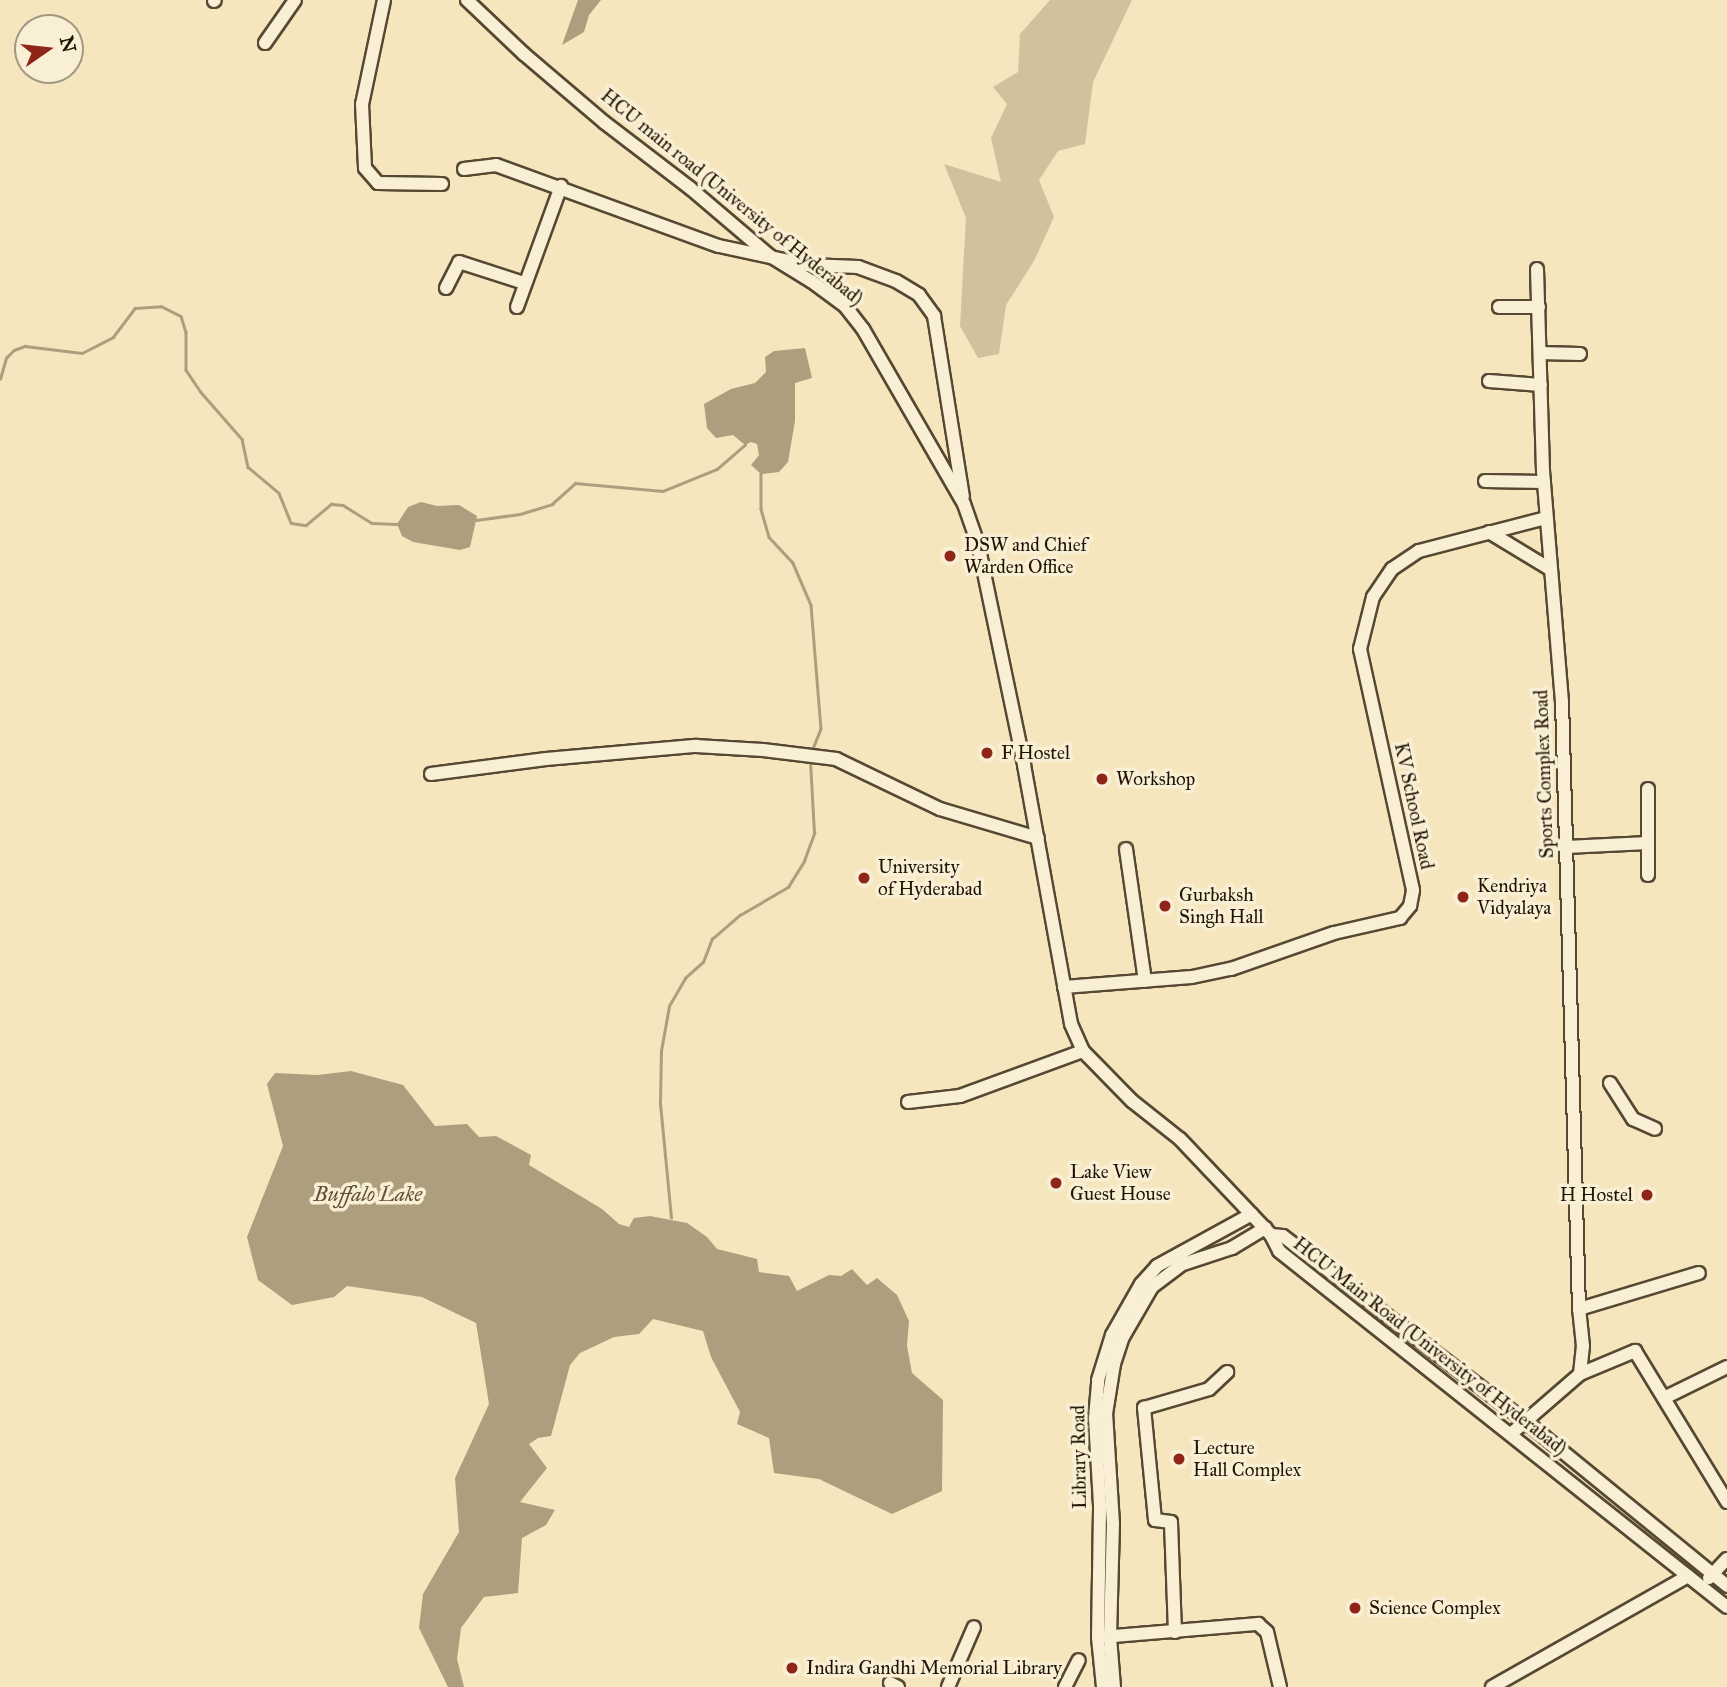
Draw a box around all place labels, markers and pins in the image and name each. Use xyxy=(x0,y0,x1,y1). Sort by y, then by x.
place label: DSW and Chief Warden Office xyxy=(964,534,1087,578)
marker: DSW and Chief Warden Office xyxy=(942,548,958,564)
place label: F Hostel xyxy=(1001,742,1070,764)
marker: F Hostel xyxy=(979,745,995,761)
place label: Workshop xyxy=(1116,768,1195,790)
marker: Workshop xyxy=(1094,771,1110,787)
place label: University of Hyderabad xyxy=(878,856,982,900)
marker: University of Hyderabad xyxy=(856,870,872,886)
place label: Kendriya Vidyalaya xyxy=(1477,875,1551,919)
place label: Gurbaksh Singh Hall xyxy=(1179,884,1264,928)
marker: Kendriya Vidyalaya xyxy=(1455,889,1471,905)
marker: Gurbaksh Singh Hall xyxy=(1157,898,1173,914)
place label: Lake View Guest House xyxy=(1070,1161,1171,1205)
marker: Lake View Guest House xyxy=(1048,1175,1064,1191)
place label: H Hostel xyxy=(1560,1184,1633,1206)
marker: H Hostel xyxy=(1639,1187,1655,1203)
place label: Lecture Hall Complex xyxy=(1193,1437,1301,1481)
marker: Lecture Hall Complex xyxy=(1171,1451,1187,1467)
place label: Science Complex xyxy=(1369,1597,1501,1619)
marker: Science Complex xyxy=(1347,1600,1363,1616)
place label: Indira Gandhi Memorial Library xyxy=(806,1657,1062,1679)
marker: Indira Gandhi Memorial Library xyxy=(784,1660,800,1676)

